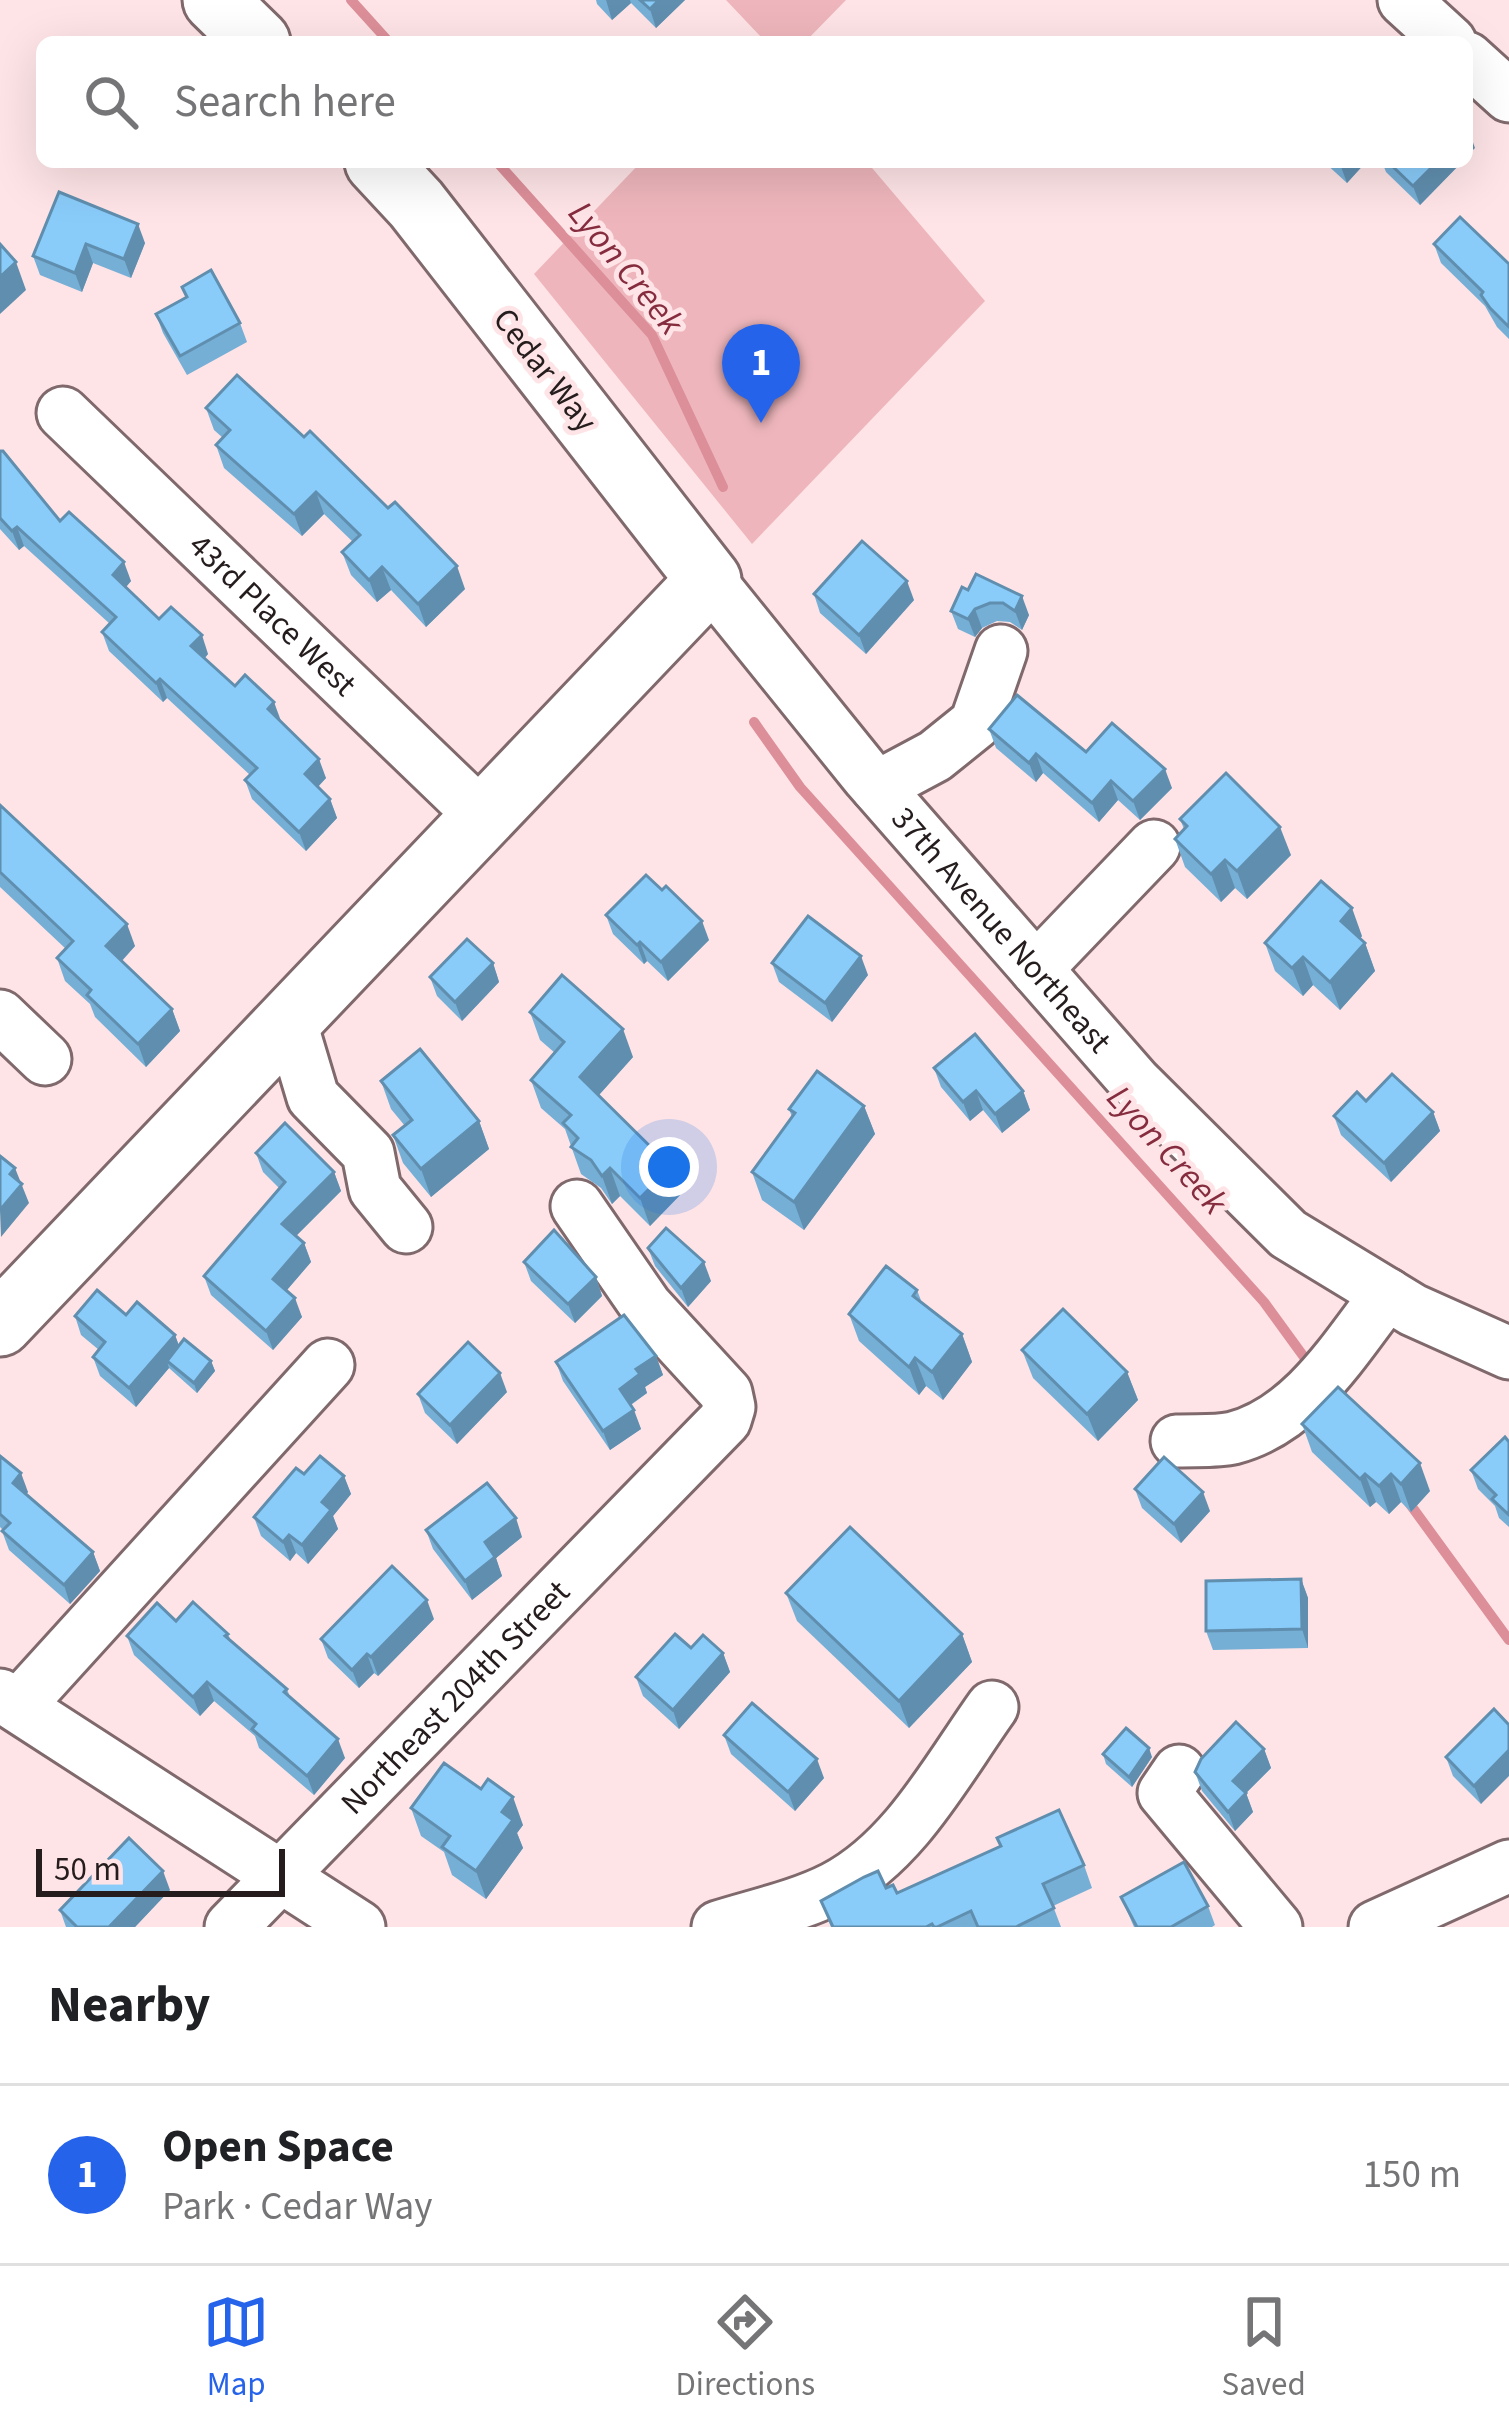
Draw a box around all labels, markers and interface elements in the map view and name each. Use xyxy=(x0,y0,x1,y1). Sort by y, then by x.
search box xyxy=(36,36,1473,168)
icon: search xyxy=(78,69,144,135)
text: Search here xyxy=(174,70,396,134)
water label: Lyon Creek xyxy=(556,190,696,346)
street label: Cedar Way xyxy=(482,298,609,442)
pin: 1 xyxy=(722,324,800,423)
street label: 43rd Place West xyxy=(178,523,367,707)
street label: 37th Avenue Northeast xyxy=(881,796,1123,1063)
water label: Lyon Creek xyxy=(1095,1074,1240,1227)
your location xyxy=(639,1137,699,1197)
street label: Northeast 204th Street xyxy=(330,1569,580,1825)
scale bar xyxy=(36,1843,285,1896)
text: 50 m xyxy=(54,1846,121,1893)
text: Nearby xyxy=(48,1969,210,2041)
text: Open Space xyxy=(162,2115,394,2179)
text: 1 xyxy=(77,2147,97,2203)
text: 150 m xyxy=(1363,2147,1461,2203)
text: Park · Cedar Way xyxy=(162,2179,432,2235)
tab: Map xyxy=(203,2289,269,2408)
tab: Directions xyxy=(676,2289,815,2408)
tab: Saved xyxy=(1222,2289,1306,2408)

